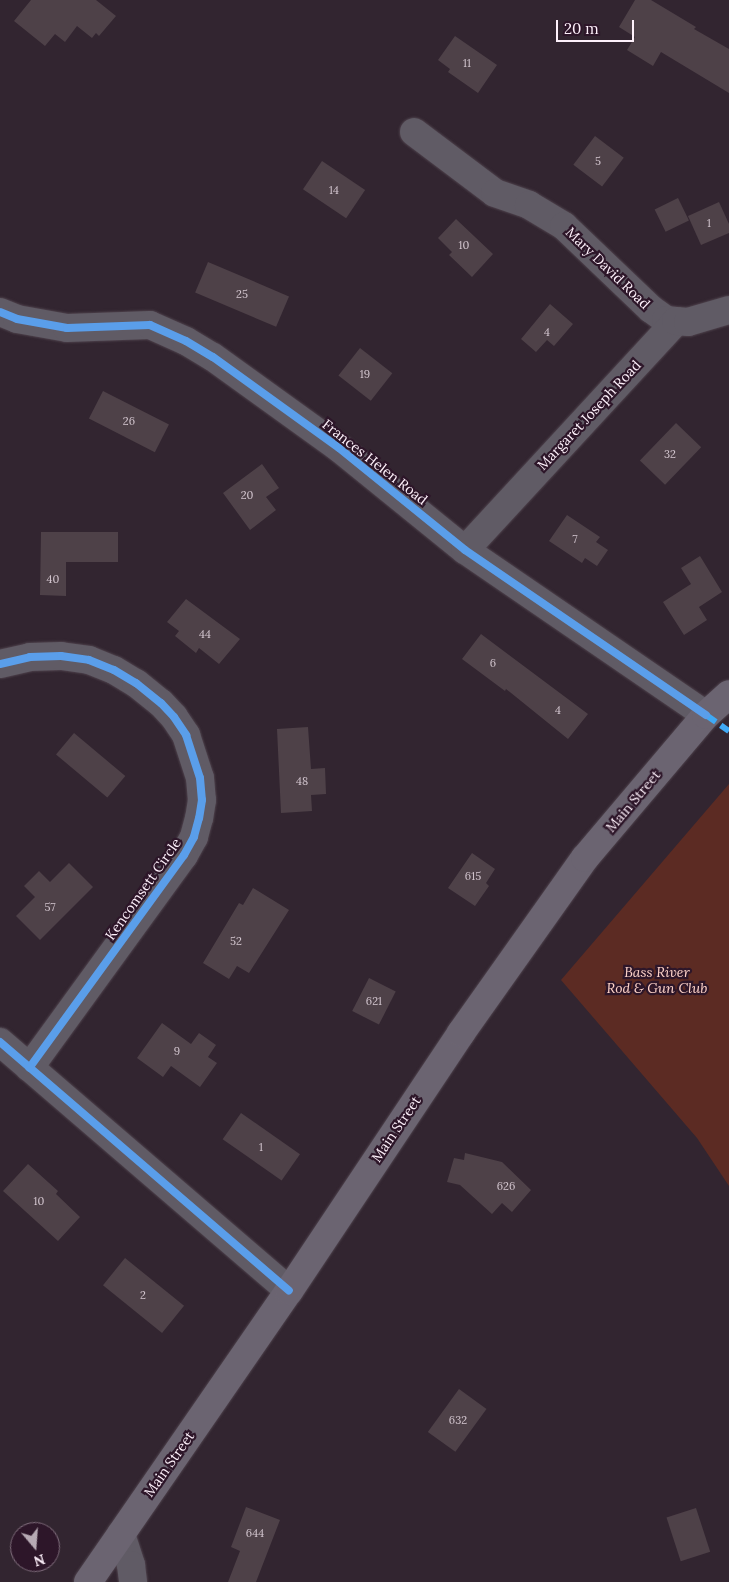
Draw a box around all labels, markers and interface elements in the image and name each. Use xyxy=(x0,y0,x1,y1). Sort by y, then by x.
scale bar xyxy=(559,10,636,42)
text: 20 m xyxy=(564,19,599,38)
house number: 11 xyxy=(463,56,471,70)
house number: 5 xyxy=(595,154,601,168)
house number: 14 xyxy=(329,183,339,197)
house number: 1 xyxy=(707,216,711,230)
street label: Mary David Road xyxy=(562,224,654,312)
house number: 10 xyxy=(459,238,469,252)
house number: 25 xyxy=(236,287,248,301)
house number: 4 xyxy=(544,325,550,339)
street label: Margaret Joseph Road xyxy=(534,357,644,473)
house number: 19 xyxy=(360,367,370,381)
house number: 26 xyxy=(123,414,135,428)
street label: Frances Helen Road xyxy=(319,416,431,508)
house number: 32 xyxy=(664,447,676,461)
house number: 20 xyxy=(241,488,253,502)
house number: 7 xyxy=(572,532,578,546)
house number: 40 xyxy=(47,572,59,586)
house number: 44 xyxy=(199,627,211,641)
house number: 6 xyxy=(490,656,496,670)
house number: 4 xyxy=(555,703,561,717)
street label: Main Street xyxy=(602,767,664,835)
house number: 48 xyxy=(296,774,308,788)
street label: Kencomsett Circle xyxy=(102,835,184,943)
house number: 615 xyxy=(465,869,481,883)
house number: 57 xyxy=(44,900,56,914)
house number: 52 xyxy=(230,934,242,948)
park label: Bass River Rod & Gun Club xyxy=(607,964,707,996)
house number: 621 xyxy=(366,994,382,1008)
house number: 9 xyxy=(174,1044,180,1058)
street label: Main Street xyxy=(368,1093,424,1165)
house number: 1 xyxy=(259,1140,263,1154)
house number: 626 xyxy=(497,1179,515,1193)
house number: 10 xyxy=(34,1194,44,1208)
house number: 2 xyxy=(140,1288,146,1302)
house number: 632 xyxy=(449,1413,467,1427)
street label: Main Street xyxy=(140,1428,198,1500)
north arrow xyxy=(10,1522,60,1572)
house number: 644 xyxy=(246,1526,264,1540)
text: N xyxy=(31,1550,47,1571)

